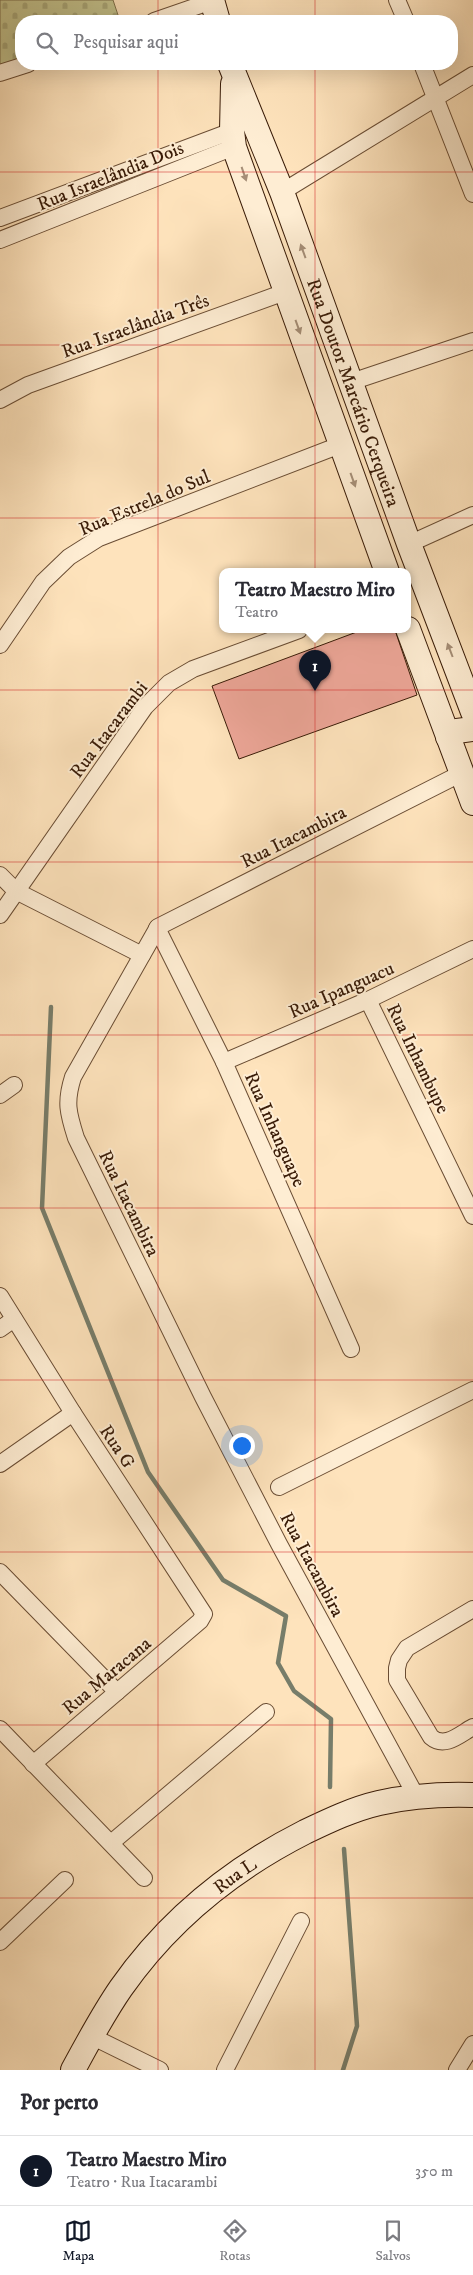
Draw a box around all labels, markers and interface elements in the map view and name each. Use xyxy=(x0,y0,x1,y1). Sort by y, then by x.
search box xyxy=(15,15,458,70)
icon: search xyxy=(33,29,61,57)
text: Pesquisar aqui xyxy=(73,31,179,54)
street label: Rua Israelândia Dois xyxy=(34,137,187,216)
one-way arrow xyxy=(240,167,248,182)
one-way arrow xyxy=(299,243,307,258)
street label: Rua Doutor Marcário Cerqueira xyxy=(301,275,405,510)
street label: Rua Israelândia Três xyxy=(59,289,212,364)
one-way arrow xyxy=(295,320,302,335)
street label: Rua Estrela do Sul xyxy=(76,465,214,541)
one-way arrow xyxy=(349,473,357,488)
popup xyxy=(219,568,411,633)
text: Teatro Maestro Miro xyxy=(235,579,395,602)
text: Teatro xyxy=(235,602,278,622)
one-way arrow xyxy=(446,642,454,657)
pin: 1 xyxy=(299,650,331,691)
street label: Rua Itacarambi xyxy=(65,677,153,783)
street label: Rua Itacambira xyxy=(237,801,350,874)
street label: Rua Ipanguacu xyxy=(285,957,398,1024)
street label: Rua Inhambupe xyxy=(381,1000,454,1117)
street label: Rua Inhanguape xyxy=(239,1068,310,1191)
street label: Rua Itacambira xyxy=(93,1147,164,1260)
street label: Rua G xyxy=(94,1421,140,1473)
your location xyxy=(229,1433,255,1459)
street label: Rua Itacambira xyxy=(275,1509,349,1621)
street label: Rua Maracana xyxy=(58,1632,156,1720)
street label: Rua L xyxy=(209,1853,261,1899)
text: Por perto xyxy=(20,2090,98,2116)
text: Teatro Maestro Miro xyxy=(67,2149,227,2172)
text: 1 xyxy=(33,2161,39,2181)
text: 350 m xyxy=(415,2161,453,2181)
text: Teatro · Rua Itacarambi xyxy=(67,2172,217,2192)
tab: Mapa xyxy=(63,2217,94,2265)
tab: Rotas xyxy=(219,2217,250,2265)
tab: Salvos xyxy=(376,2217,410,2265)

